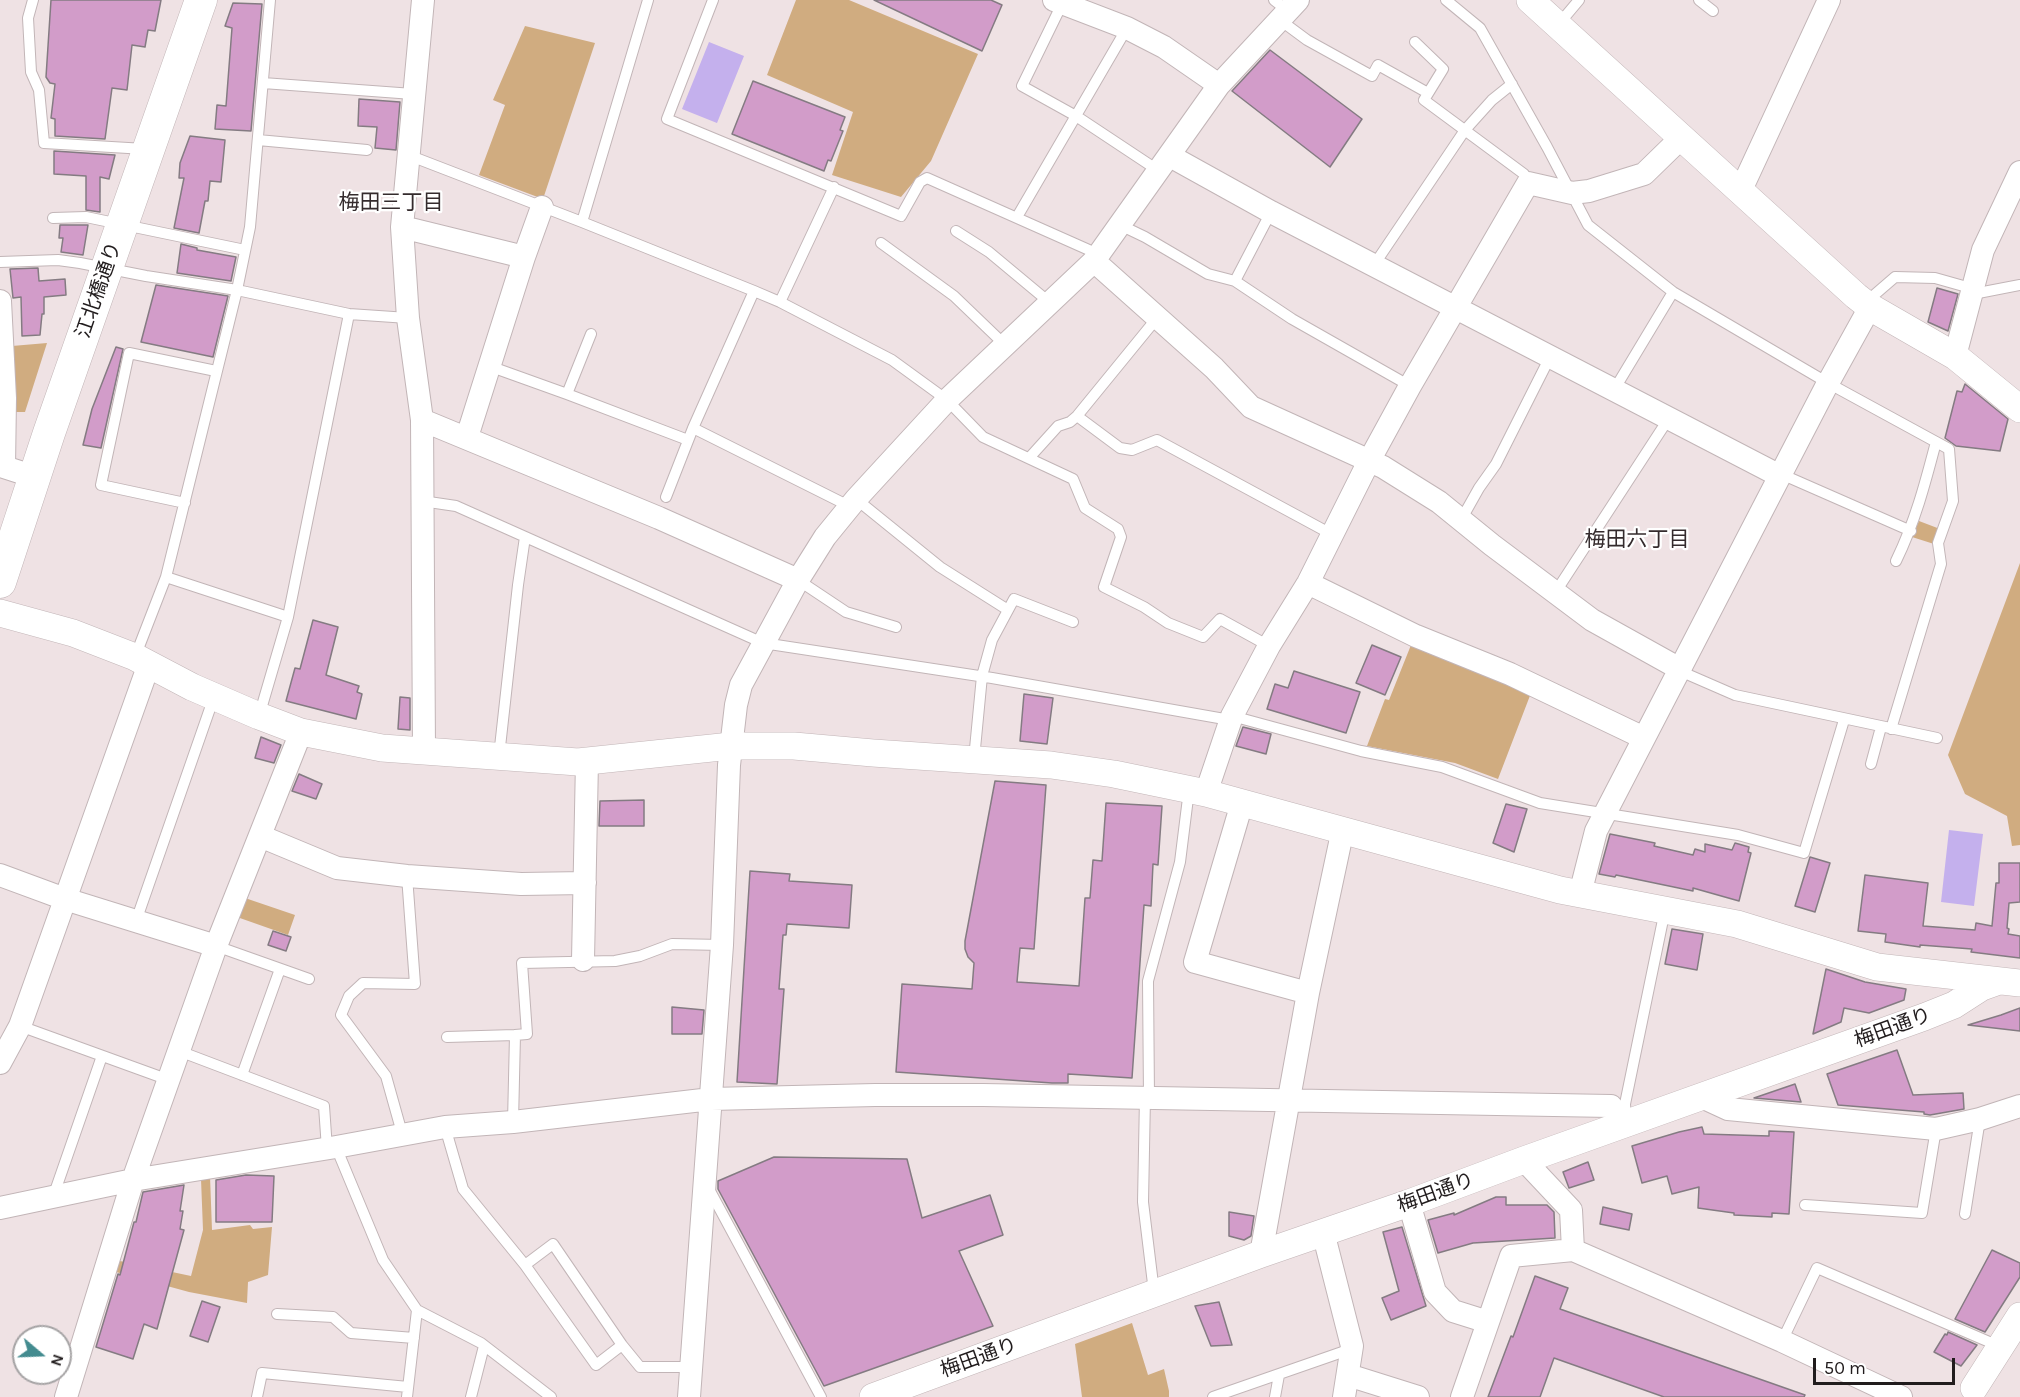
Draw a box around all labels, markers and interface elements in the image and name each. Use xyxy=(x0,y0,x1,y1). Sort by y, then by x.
district label: 梅田三丁目 xyxy=(339,190,443,216)
street label: 江北橋通り xyxy=(71,239,127,341)
district label: 梅田六丁目 xyxy=(1585,527,1689,553)
street label: 梅田通り xyxy=(1851,1003,1935,1053)
street label: 梅田通り xyxy=(1394,1168,1478,1218)
north arrow xyxy=(12,1325,72,1385)
street label: 梅田通り xyxy=(937,1333,1021,1383)
scale bar xyxy=(1816,1346,1958,1384)
text: N xyxy=(47,1352,68,1369)
text: 50 m xyxy=(1824,1357,1866,1379)

